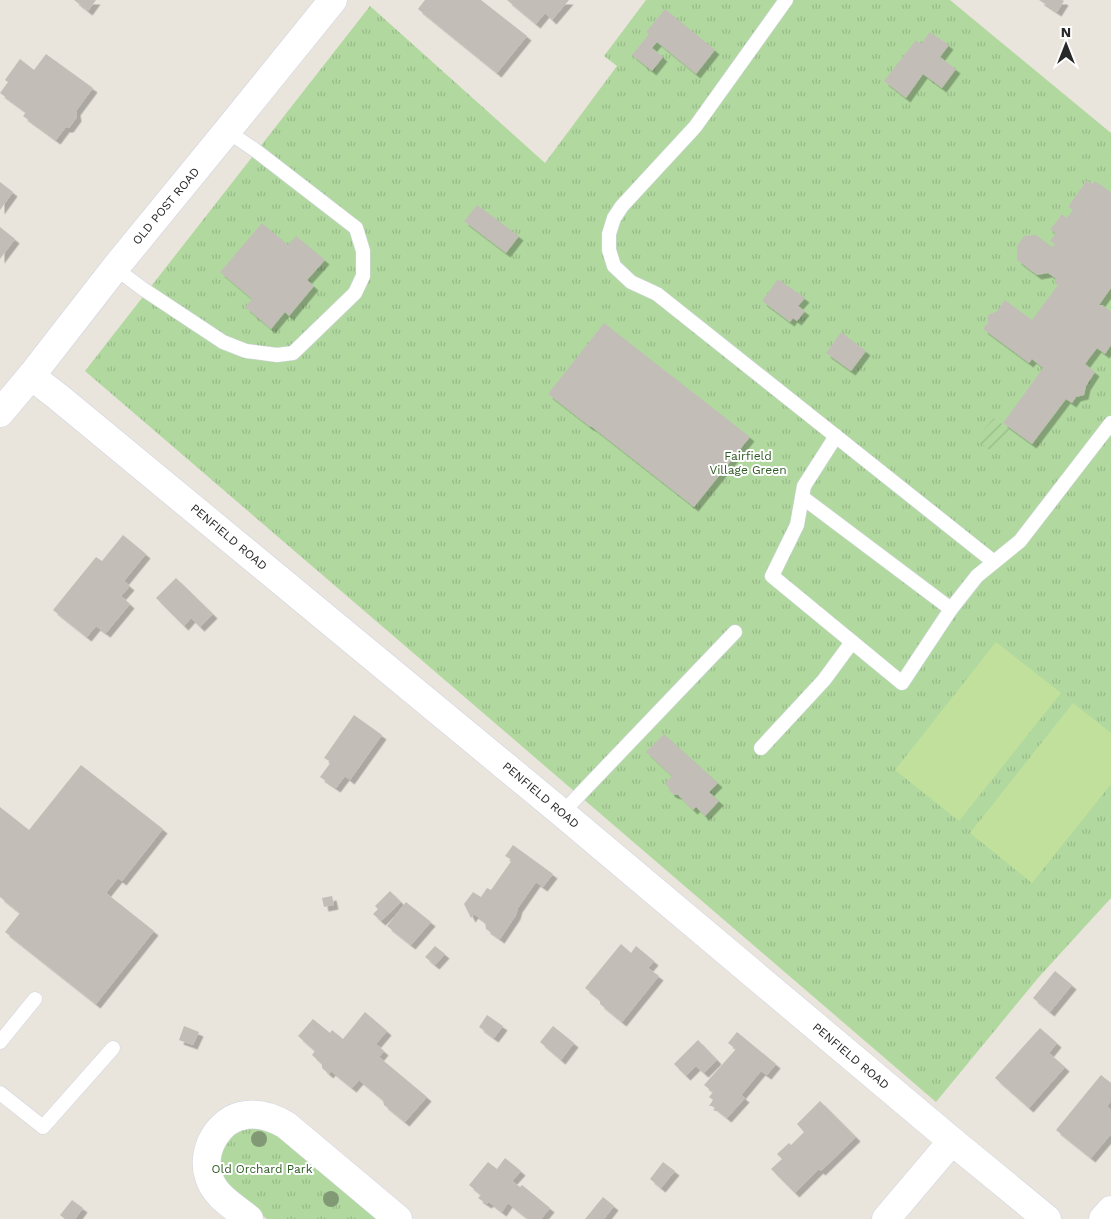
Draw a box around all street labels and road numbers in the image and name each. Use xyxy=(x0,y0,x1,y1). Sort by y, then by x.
street label: OLD POST ROAD xyxy=(130,164,202,248)
street label: PENFIELD ROAD xyxy=(188,501,270,573)
street label: PENFIELD ROAD xyxy=(500,759,582,831)
street label: PENFIELD ROAD xyxy=(810,1020,892,1092)

